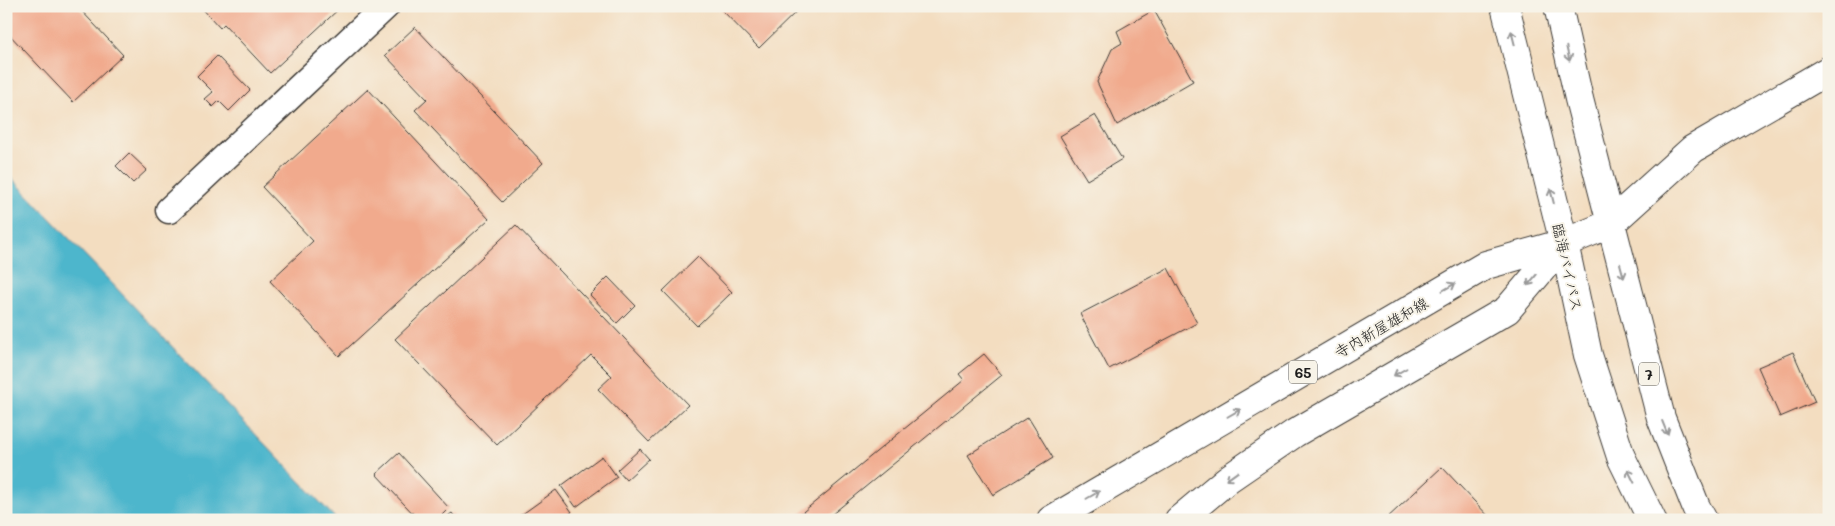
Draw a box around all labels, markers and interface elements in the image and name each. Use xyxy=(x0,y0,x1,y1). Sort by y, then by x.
one-way arrow xyxy=(1508,31,1517,47)
one-way arrow xyxy=(1564,45,1574,61)
one-way arrow xyxy=(1547,188,1556,204)
street label: 臨海バイパス xyxy=(1548,221,1588,313)
one-way arrow xyxy=(1618,262,1627,278)
one-way arrow xyxy=(1526,274,1538,287)
one-way arrow xyxy=(1442,281,1456,291)
street label: 寺内新屋雄和線 xyxy=(1331,292,1431,362)
road number: 65 xyxy=(1289,361,1317,384)
road number: 7 xyxy=(1639,362,1659,386)
one-way arrow xyxy=(1393,367,1407,377)
one-way arrow xyxy=(1226,408,1241,418)
one-way arrow xyxy=(1660,420,1670,435)
one-way arrow xyxy=(1626,469,1635,484)
one-way arrow xyxy=(1225,471,1239,481)
one-way arrow xyxy=(1086,490,1100,500)

